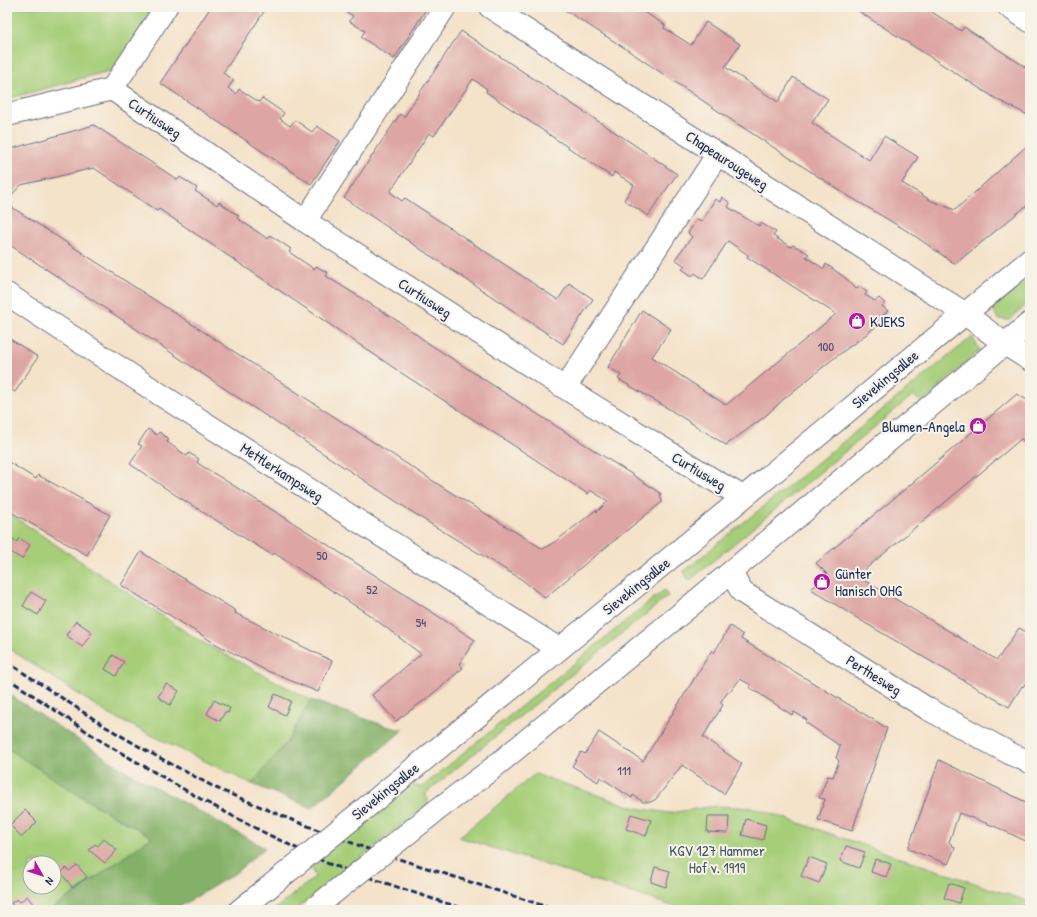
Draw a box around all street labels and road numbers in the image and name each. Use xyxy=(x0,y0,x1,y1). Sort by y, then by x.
street label: Curtiusweg xyxy=(124,93,186,144)
street label: Chapeaurougeweg xyxy=(682,125,773,195)
street label: Curtiusweg xyxy=(394,273,456,323)
street label: Sievekingsallee xyxy=(847,345,923,413)
street label: Mettlerkampsweg xyxy=(236,437,328,507)
street label: Curtiusweg xyxy=(668,447,730,496)
street label: Sievekingsallee xyxy=(598,552,674,620)
street label: Perthesweg xyxy=(842,650,906,700)
street label: Sievekingsallee xyxy=(347,757,423,825)

